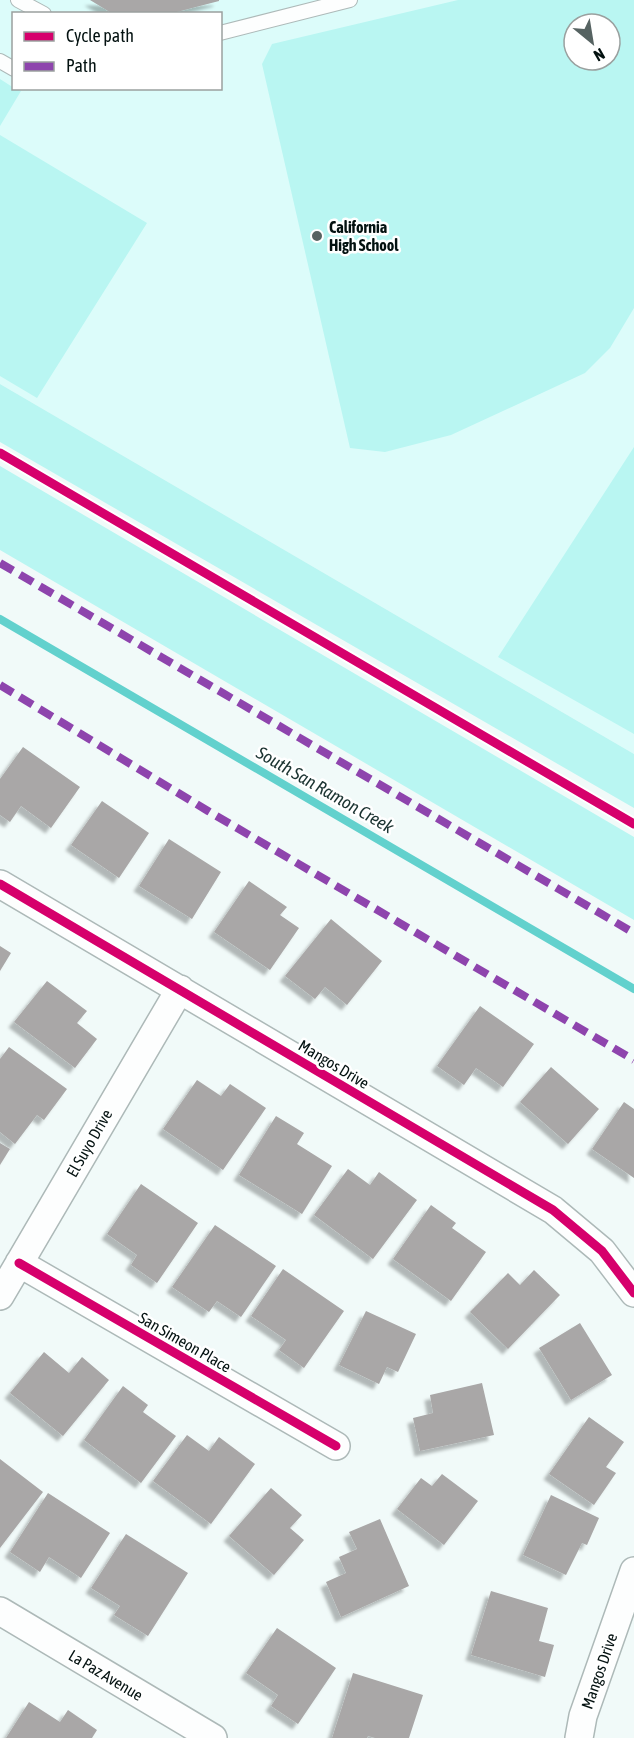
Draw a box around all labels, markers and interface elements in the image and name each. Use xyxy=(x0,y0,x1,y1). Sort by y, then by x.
legend xyxy=(12,12,222,90)
north arrow xyxy=(562,12,622,72)
text: Cycle path xyxy=(66,25,134,46)
text: N xyxy=(591,45,608,65)
text: Path xyxy=(66,55,97,76)
place label: California High School xyxy=(329,218,399,254)
marker: California High School xyxy=(310,229,324,243)
water label: South San Ramon Creek xyxy=(252,741,399,838)
street label: Mangos Drive xyxy=(295,1036,372,1093)
street label: El Suyo Drive xyxy=(62,1106,116,1180)
street label: San Simeon Place xyxy=(136,1308,234,1376)
street label: Mangos Drive xyxy=(578,1631,621,1712)
street label: La Paz Avenue xyxy=(66,1646,146,1704)

